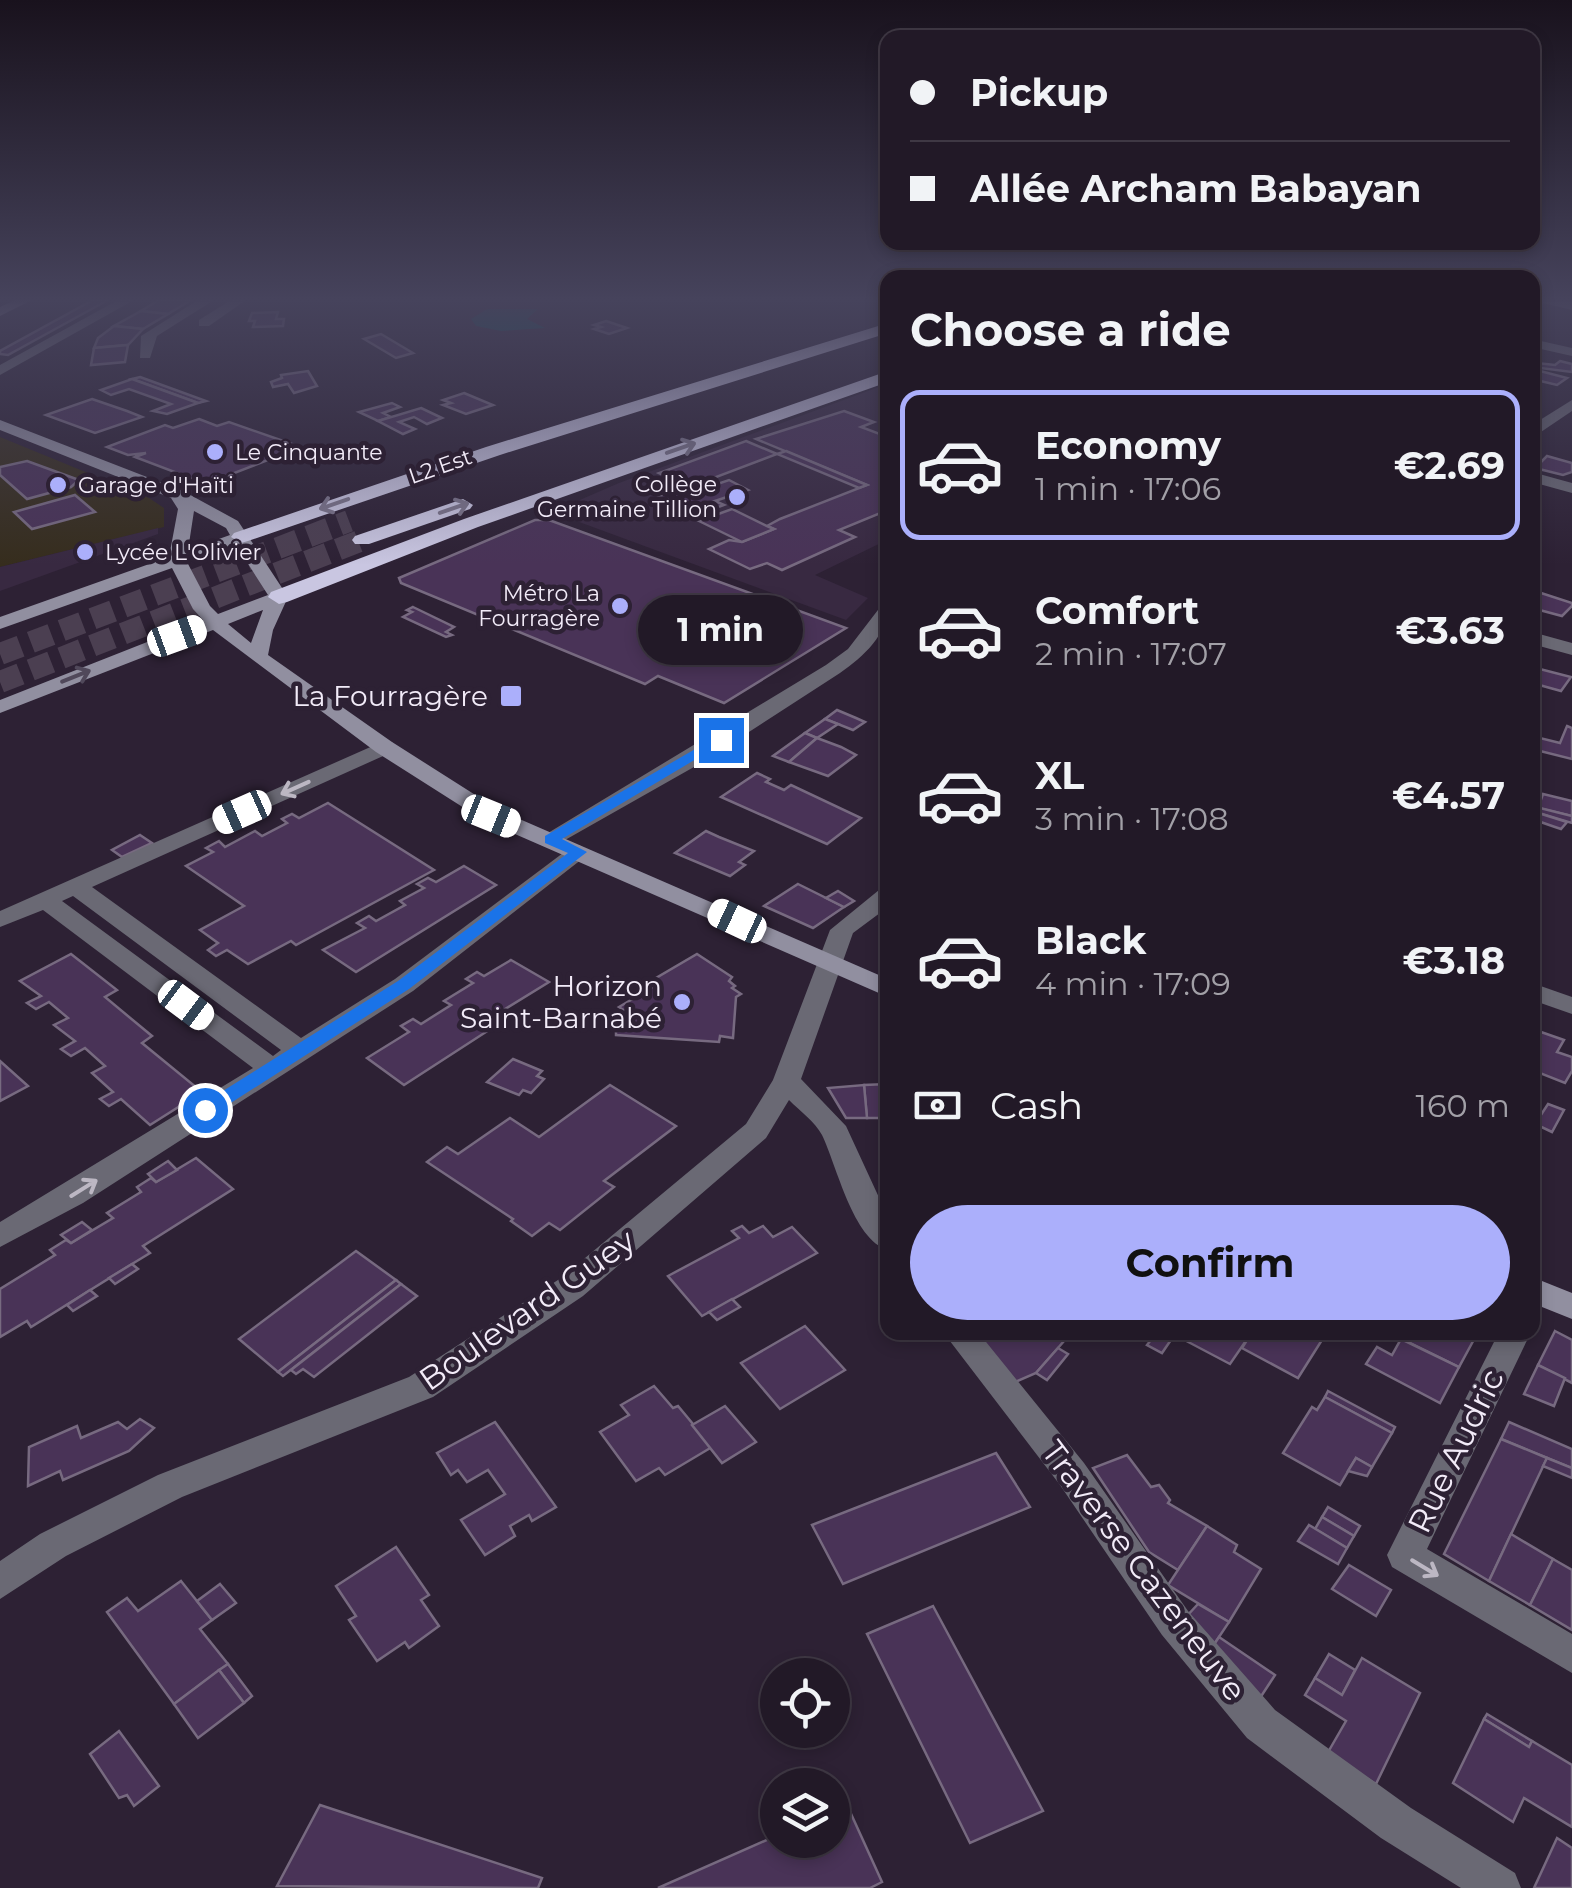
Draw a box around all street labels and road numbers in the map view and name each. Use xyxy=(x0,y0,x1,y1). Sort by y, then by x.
street label: L2 Est xyxy=(405,443,476,490)
street label: Boulevard Guey xyxy=(411,1220,643,1398)
street label: Rue Audric xyxy=(1399,1363,1512,1539)
street label: Traverse Cazeneuve xyxy=(1034,1433,1255,1708)

